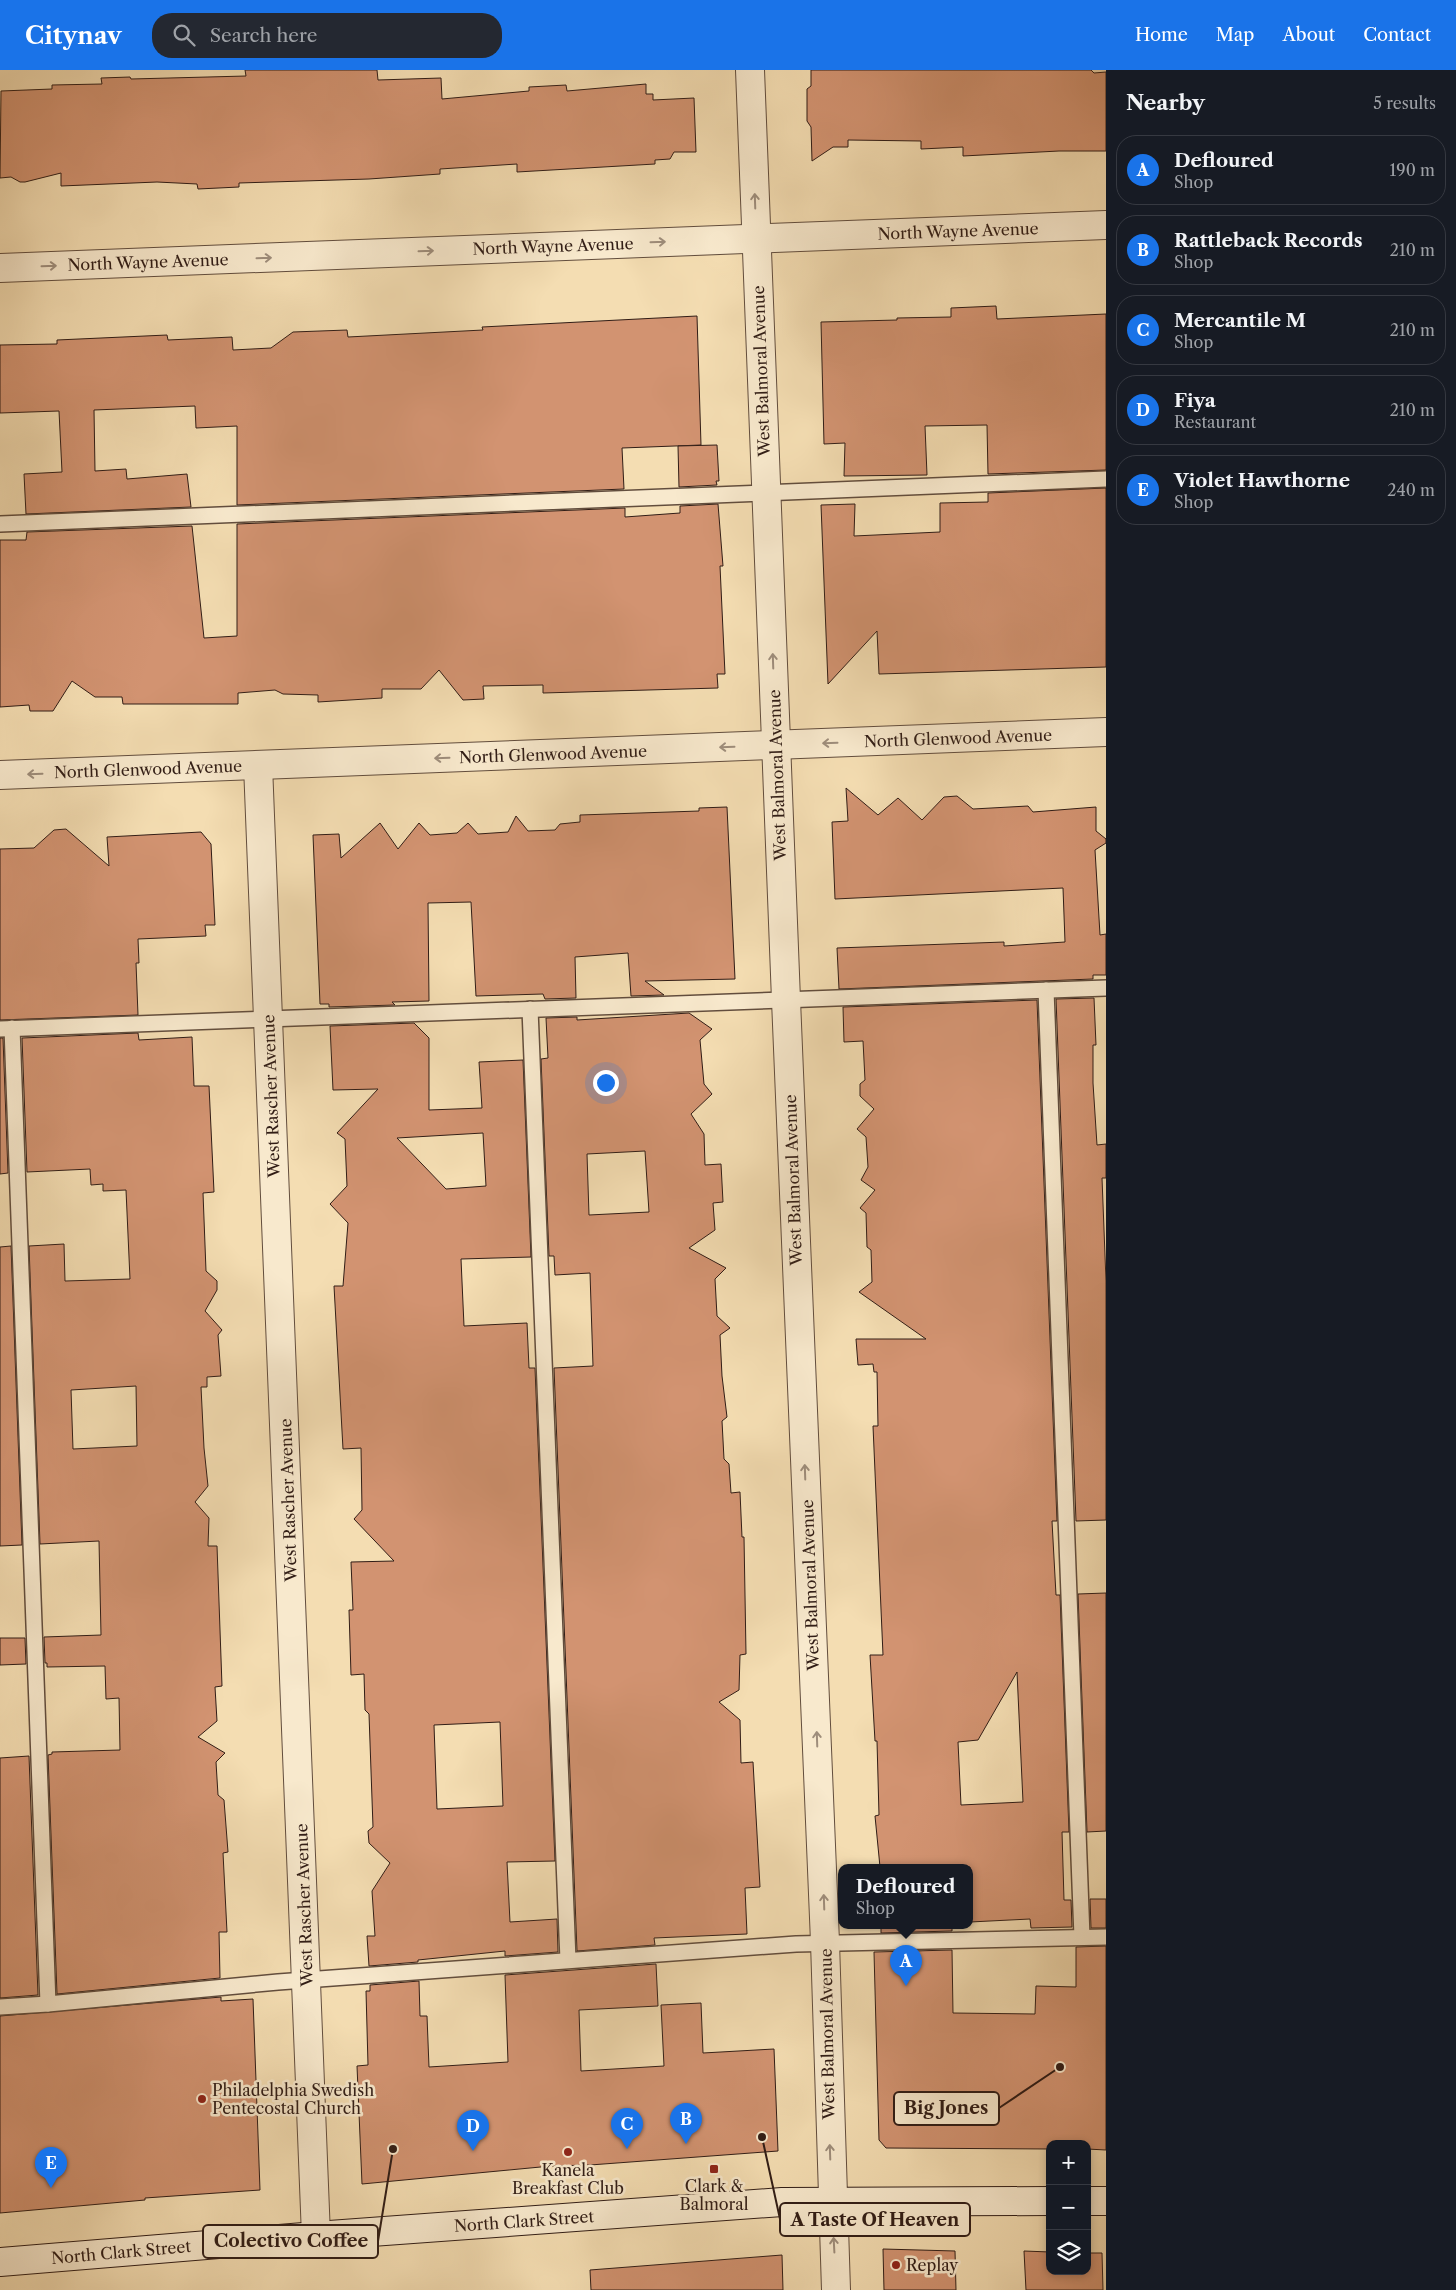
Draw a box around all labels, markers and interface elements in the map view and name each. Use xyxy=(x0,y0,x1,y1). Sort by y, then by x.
search box xyxy=(152,13,502,58)
text: Citynav xyxy=(25,21,122,50)
icon: search xyxy=(170,21,198,49)
text: Search here xyxy=(210,24,317,47)
text: Home xyxy=(1135,24,1188,46)
text: Map xyxy=(1216,24,1254,46)
text: About xyxy=(1282,24,1335,46)
text: Contact xyxy=(1363,24,1431,46)
text: Nearby xyxy=(1126,90,1205,115)
text: 5 results xyxy=(1373,93,1436,113)
text: Defloured xyxy=(1174,149,1274,172)
text: A xyxy=(1137,160,1149,180)
text: 190 m xyxy=(1390,160,1435,180)
text: Shop xyxy=(1174,172,1213,192)
one-way arrow xyxy=(750,194,759,210)
street label: North Wayne Avenue xyxy=(877,218,1039,244)
text: Rattleback Records xyxy=(1174,229,1363,252)
street label: North Wayne Avenue xyxy=(472,233,634,259)
one-way arrow xyxy=(650,238,666,247)
text: B xyxy=(1137,240,1149,260)
text: 210 m xyxy=(1390,240,1435,260)
one-way arrow xyxy=(418,247,434,256)
street label: North Wayne Avenue xyxy=(67,249,229,275)
text: Shop xyxy=(1174,252,1213,272)
one-way arrow xyxy=(255,253,271,262)
one-way arrow xyxy=(40,261,56,271)
street label: West Balmoral Avenue xyxy=(748,285,774,458)
text: Mercantile M xyxy=(1174,309,1306,332)
text: C xyxy=(1137,320,1149,340)
text: 210 m xyxy=(1390,320,1435,340)
text: Shop xyxy=(1174,332,1213,352)
text: Fiya xyxy=(1174,389,1216,412)
text: D xyxy=(1136,400,1150,420)
text: 210 m xyxy=(1390,400,1435,420)
text: Restaurant xyxy=(1174,412,1256,432)
text: Violet Hawthorne xyxy=(1174,469,1350,492)
text: E xyxy=(1137,480,1149,500)
text: 240 m xyxy=(1387,480,1435,500)
text: Shop xyxy=(1174,492,1213,512)
one-way arrow xyxy=(768,653,777,669)
street label: West Balmoral Avenue xyxy=(764,689,790,862)
street label: North Glenwood Avenue xyxy=(864,725,1052,751)
one-way arrow xyxy=(822,738,838,747)
street label: North Glenwood Avenue xyxy=(459,741,647,767)
one-way arrow xyxy=(719,742,735,752)
one-way arrow xyxy=(434,753,450,763)
street label: North Glenwood Avenue xyxy=(54,756,242,782)
one-way arrow xyxy=(27,769,43,779)
street label: West Rascher Avenue xyxy=(258,1014,284,1179)
your location xyxy=(593,1070,619,1096)
street label: West Balmoral Avenue xyxy=(780,1094,806,1267)
street label: West Rascher Avenue xyxy=(275,1418,301,1583)
one-way arrow xyxy=(801,1464,810,1480)
street label: West Balmoral Avenue xyxy=(797,1499,823,1672)
one-way arrow xyxy=(812,1732,821,1748)
street label: West Rascher Avenue xyxy=(291,1823,317,1988)
popup xyxy=(838,1864,973,1929)
text: Defloured xyxy=(856,1875,955,1898)
one-way arrow xyxy=(819,1894,828,1910)
text: Shop xyxy=(856,1898,895,1918)
pin: A xyxy=(890,1945,922,1986)
street label: West Balmoral Avenue xyxy=(816,1948,839,2121)
place label: Philadelphia Swedish Pentecostal Church xyxy=(212,2080,374,2118)
callout: Big Jones xyxy=(894,2092,999,2125)
marker: Philadelphia Swedish Pentecostal Church xyxy=(196,2093,208,2105)
text: Big Jones xyxy=(904,2097,988,2119)
pin: B xyxy=(670,2103,702,2144)
pin: C xyxy=(611,2108,643,2149)
pin: D xyxy=(457,2110,489,2151)
map controls xyxy=(1046,2140,1091,2275)
button: + xyxy=(1046,2140,1091,2185)
one-way arrow xyxy=(825,2144,835,2160)
marker: Kanela Breakfast Club xyxy=(562,2146,574,2158)
pin: E xyxy=(35,2147,67,2188)
place label: Kanela Breakfast Club xyxy=(512,2160,624,2198)
marker: Clark & Balmoral xyxy=(708,2163,720,2175)
place label: Clark & Balmoral xyxy=(680,2176,749,2214)
button: − xyxy=(1046,2185,1091,2230)
callout: A Taste Of Heaven xyxy=(780,2203,970,2236)
street label: North Clark Street xyxy=(453,2206,595,2236)
text: A Taste Of Heaven xyxy=(790,2209,960,2231)
callout: Colectivo Coffee xyxy=(203,2225,378,2258)
text: Colectivo Coffee xyxy=(214,2230,368,2252)
button: layers xyxy=(1046,2230,1091,2275)
street label: North Clark Street xyxy=(50,2236,192,2268)
one-way arrow xyxy=(829,2237,838,2253)
place label: Replay xyxy=(906,2255,959,2275)
marker: Replay xyxy=(890,2259,902,2271)

